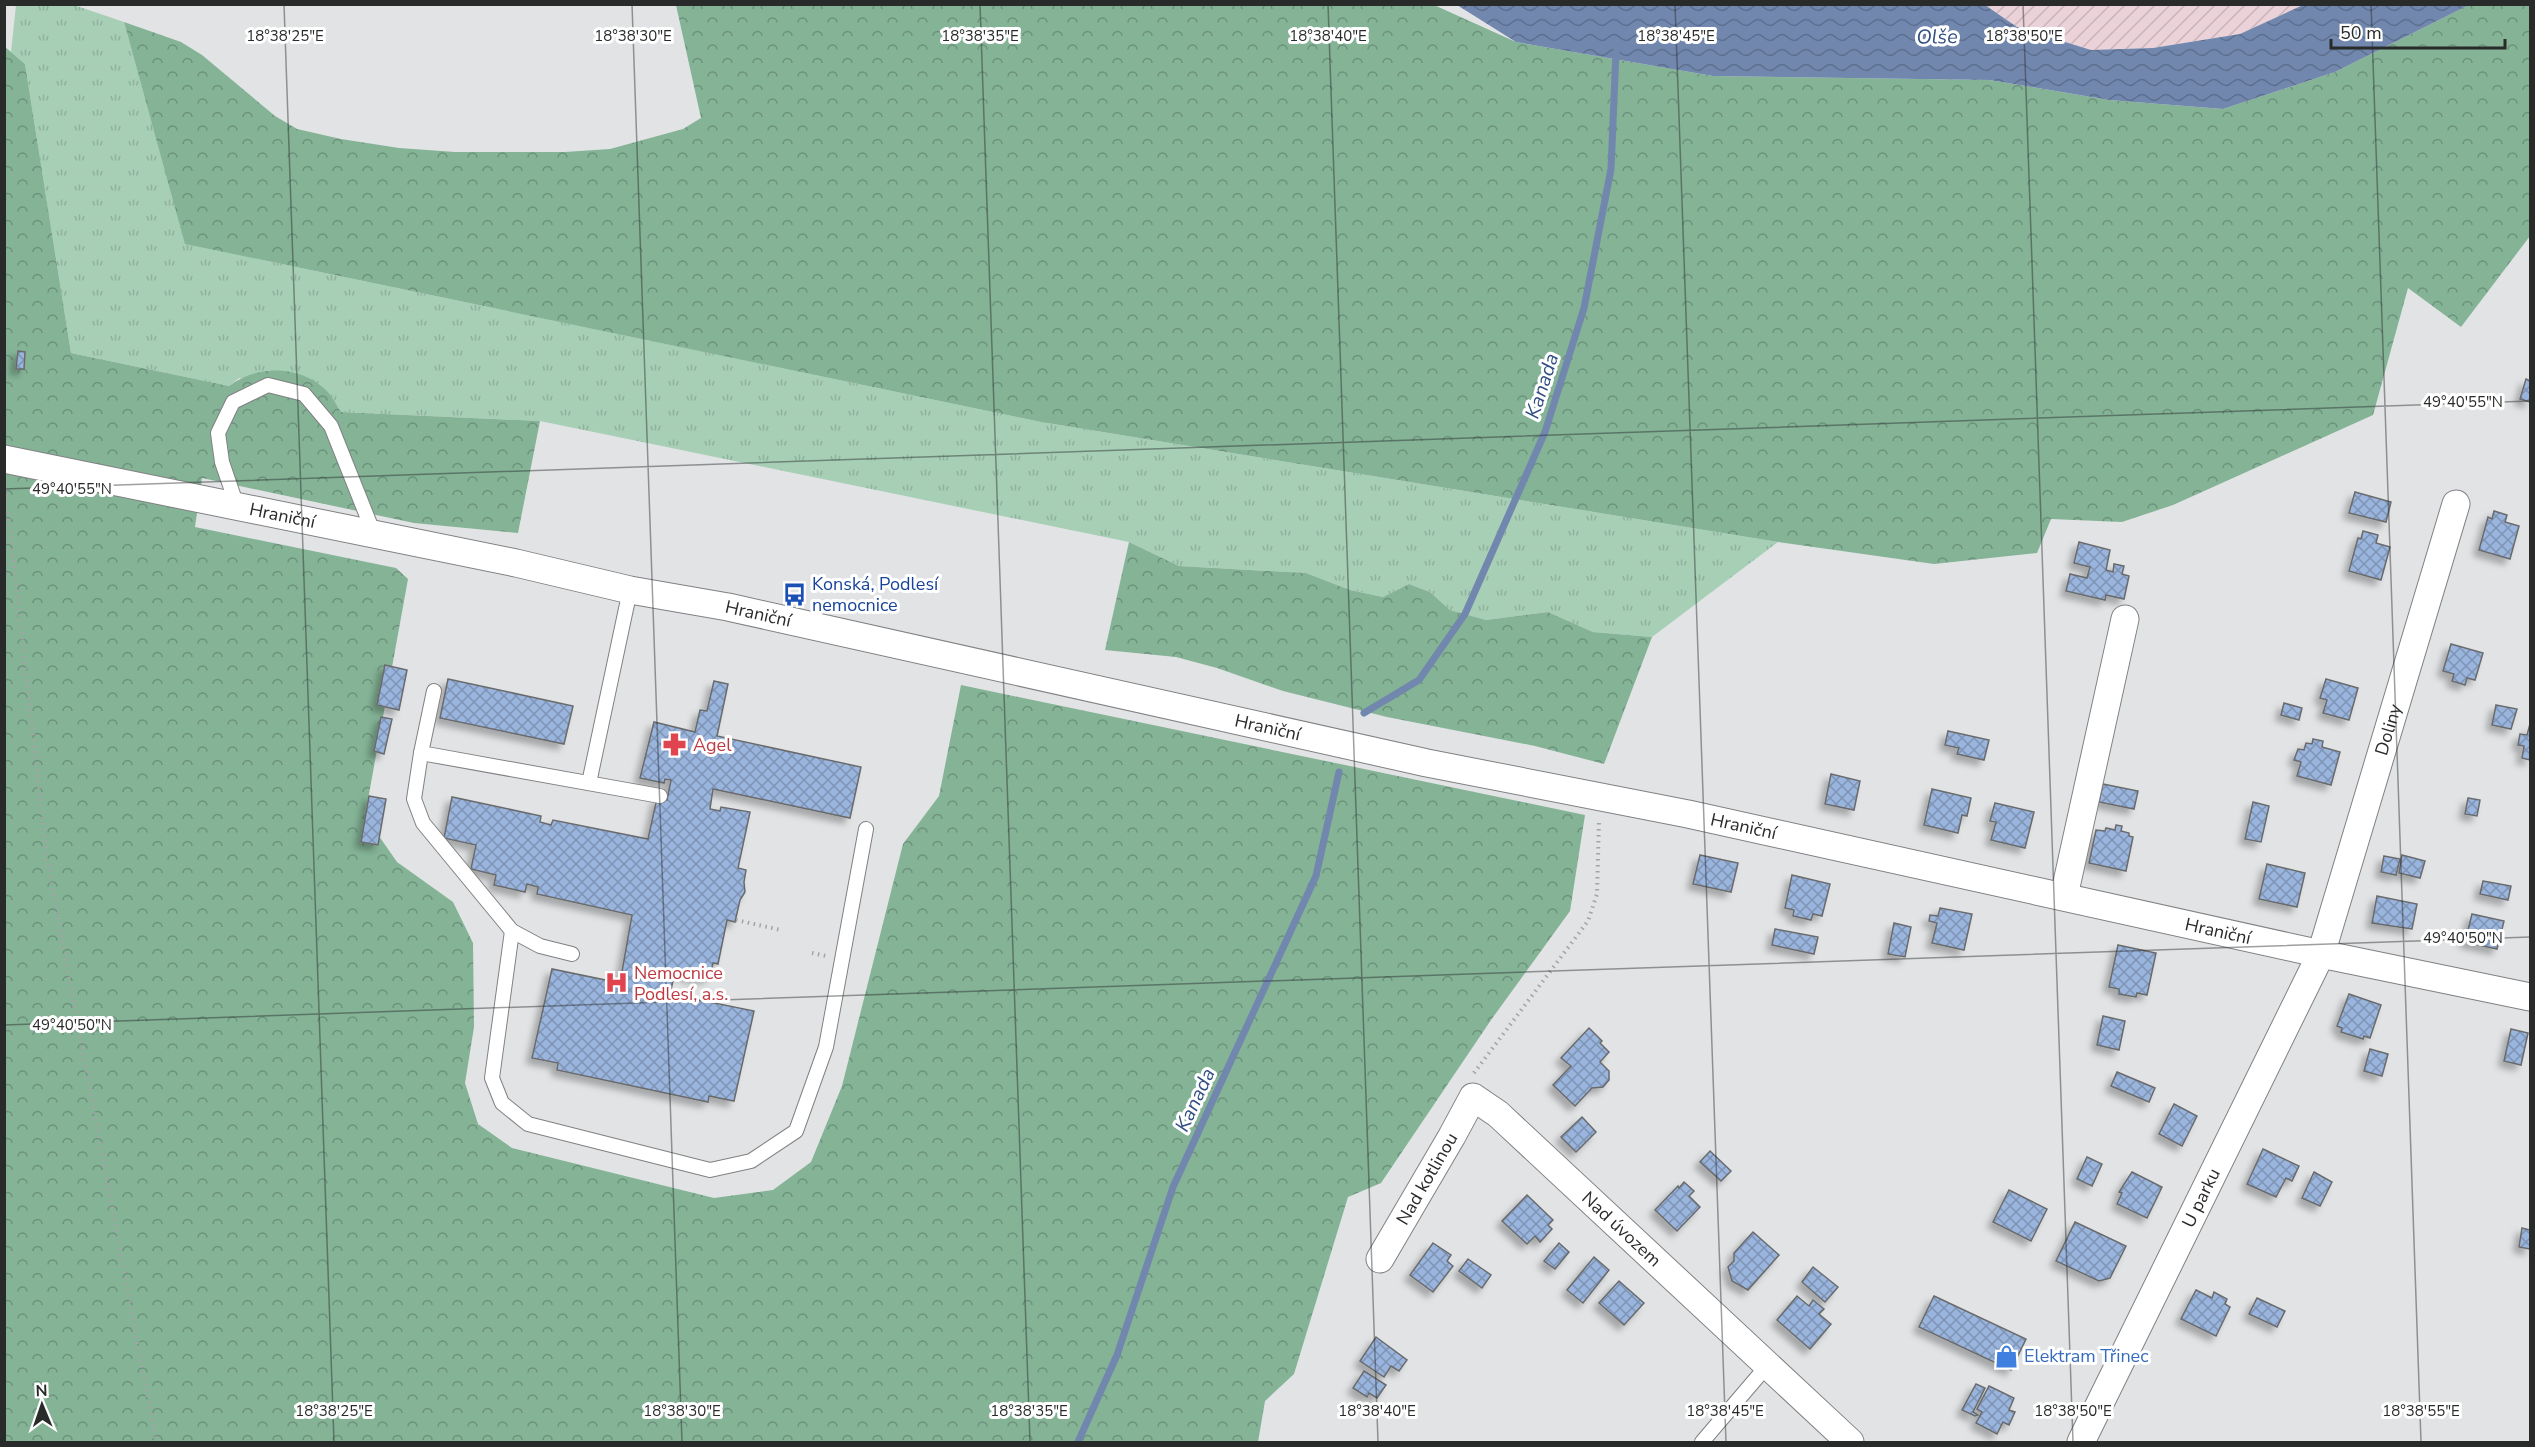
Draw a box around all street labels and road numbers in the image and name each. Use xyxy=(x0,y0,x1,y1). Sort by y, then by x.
street label: Hraniční xyxy=(247,497,318,534)
street label: Hraniční xyxy=(723,595,794,633)
street label: Doliny xyxy=(2369,701,2408,758)
street label: Hraniční xyxy=(1232,708,1304,747)
street label: Hraniční xyxy=(1708,807,1779,845)
street label: Hraniční xyxy=(2183,912,2254,950)
street label: Nad kotlinou xyxy=(1391,1128,1463,1229)
street label: U parku xyxy=(2176,1164,2226,1232)
street label: Nad úvozem xyxy=(1577,1186,1666,1272)

